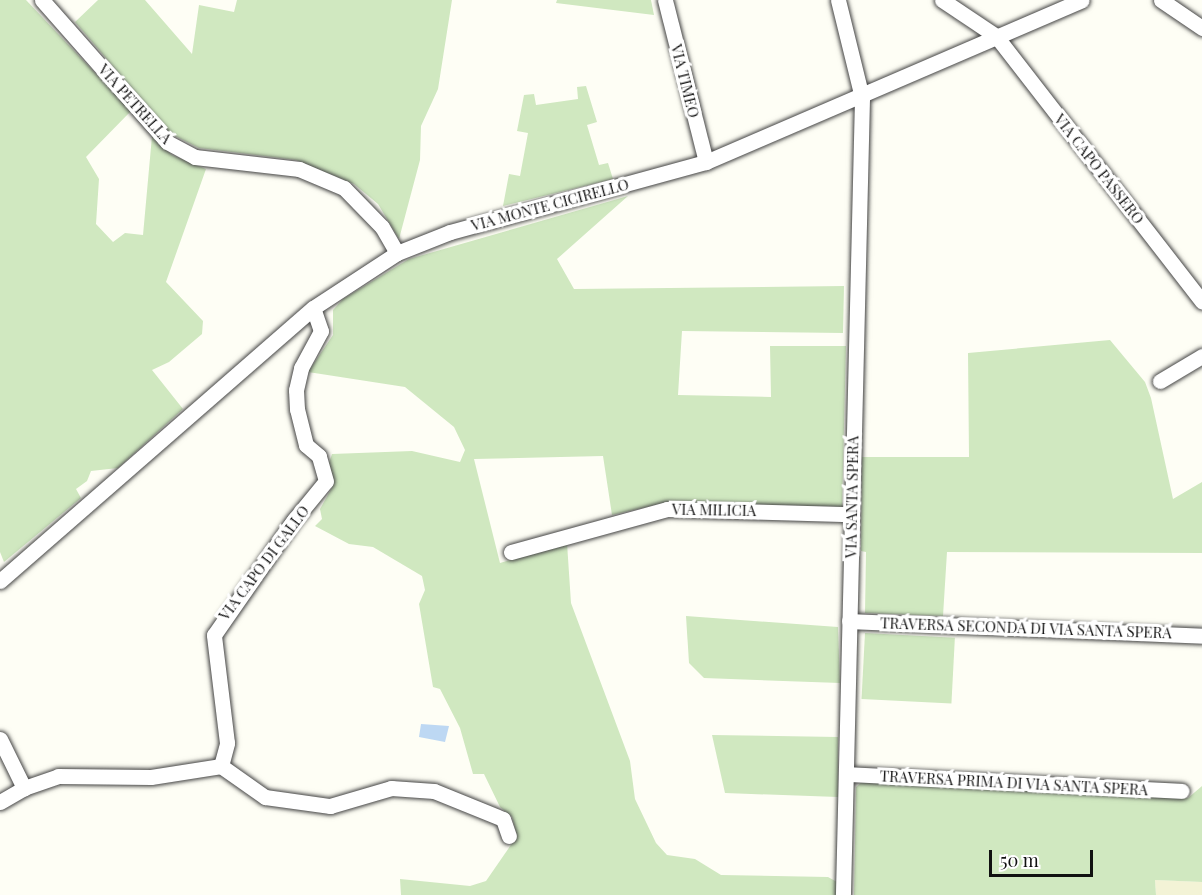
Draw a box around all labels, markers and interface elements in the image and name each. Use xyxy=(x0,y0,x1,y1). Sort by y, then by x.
street label: VIA TIMEO xyxy=(667,42,703,120)
street label: VIA PETRELLA xyxy=(95,60,175,148)
street label: VIA CAPO PASSERO xyxy=(1050,110,1148,228)
street label: VIA MONTE CICIRELLO xyxy=(469,175,631,235)
street label: VIA SANTA SPERA xyxy=(842,436,862,558)
street label: VIA MILICIA xyxy=(672,500,756,520)
street label: VIA CAPO DI GALLO xyxy=(215,502,313,624)
street label: TRAVERSA SECONDA DI VIA SANTA SPERA xyxy=(880,614,1172,642)
street label: TRAVERSA PRIMA DI VIA SANTA SPERA xyxy=(879,767,1149,799)
scale bar xyxy=(992,838,1096,876)
text: 50 m xyxy=(1000,848,1039,872)

